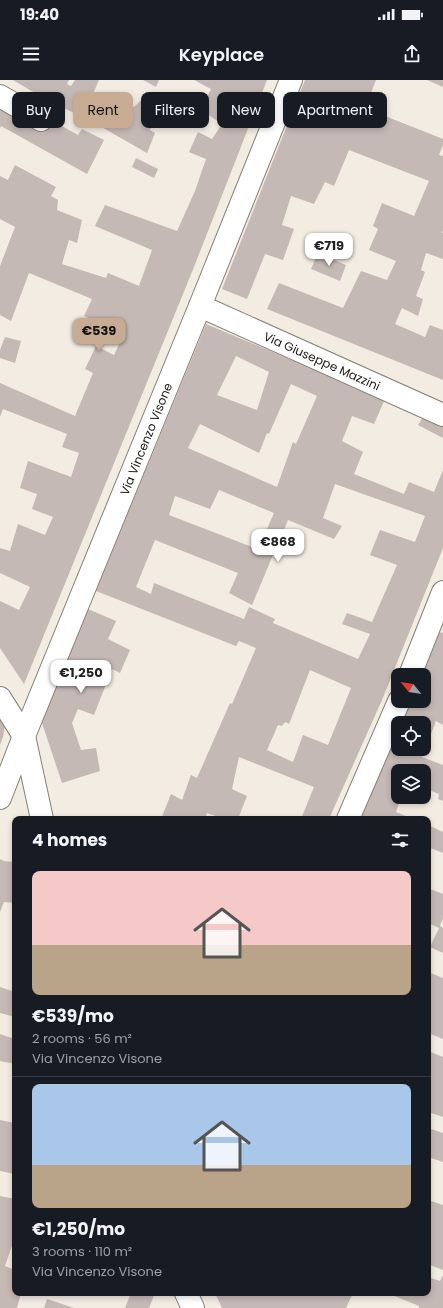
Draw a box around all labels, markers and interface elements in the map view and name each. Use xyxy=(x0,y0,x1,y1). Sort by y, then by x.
text: 19:40 xyxy=(20,4,59,25)
text: Keyplace xyxy=(179,42,264,67)
icon: menu xyxy=(20,43,42,65)
icon: share xyxy=(401,43,423,65)
chip: Buy xyxy=(12,92,65,128)
chip: Rent xyxy=(73,92,133,128)
chip: Filters xyxy=(141,92,209,128)
chip: New xyxy=(217,92,275,128)
chip: Apartment xyxy=(283,92,387,128)
pin: €719 xyxy=(305,233,353,267)
text: €719 xyxy=(314,236,344,255)
pin: €539 xyxy=(75,318,123,352)
text: €539 xyxy=(82,321,116,340)
street label: Via Giuseppe Mazzini xyxy=(261,328,383,394)
street label: Via Vincenzo Visone xyxy=(116,380,176,498)
pin: €868 xyxy=(254,529,302,563)
text: €868 xyxy=(260,532,296,551)
pin: €1,250 xyxy=(48,660,114,694)
text: €1,250 xyxy=(59,663,103,682)
north arrow xyxy=(391,668,431,708)
map controls xyxy=(391,668,431,804)
button: locate xyxy=(391,716,431,756)
button: layers xyxy=(391,764,431,804)
text: 4 homes xyxy=(32,828,107,852)
icon: filters xyxy=(389,829,411,851)
icon: home xyxy=(186,897,258,969)
text: €539/mo xyxy=(32,1004,114,1028)
text: 2 rooms · 56 m² xyxy=(32,1029,132,1048)
text: Via Vincenzo Visone xyxy=(32,1049,162,1068)
icon: home xyxy=(186,1110,258,1182)
text: €1,250/mo xyxy=(32,1217,125,1241)
text: 3 rooms · 110 m² xyxy=(32,1242,132,1261)
text: Via Vincenzo Visone xyxy=(32,1262,162,1281)

